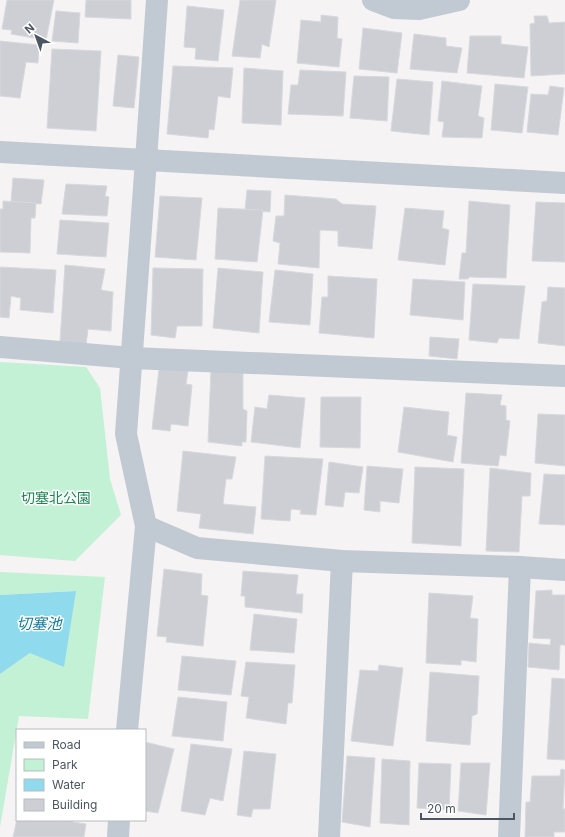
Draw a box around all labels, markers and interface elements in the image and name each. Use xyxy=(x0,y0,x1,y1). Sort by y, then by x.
north arrow xyxy=(16,16,56,56)
text: N xyxy=(22,20,37,36)
park label: 切塞北公園 xyxy=(21,489,91,506)
water label: 切塞池 xyxy=(16,614,63,633)
legend xyxy=(16,729,146,821)
text: Road xyxy=(52,737,81,752)
text: Park xyxy=(52,757,78,772)
text: Water xyxy=(52,777,86,792)
scale bar xyxy=(421,795,514,821)
text: Building xyxy=(52,797,97,812)
text: 20 m xyxy=(427,801,456,816)

